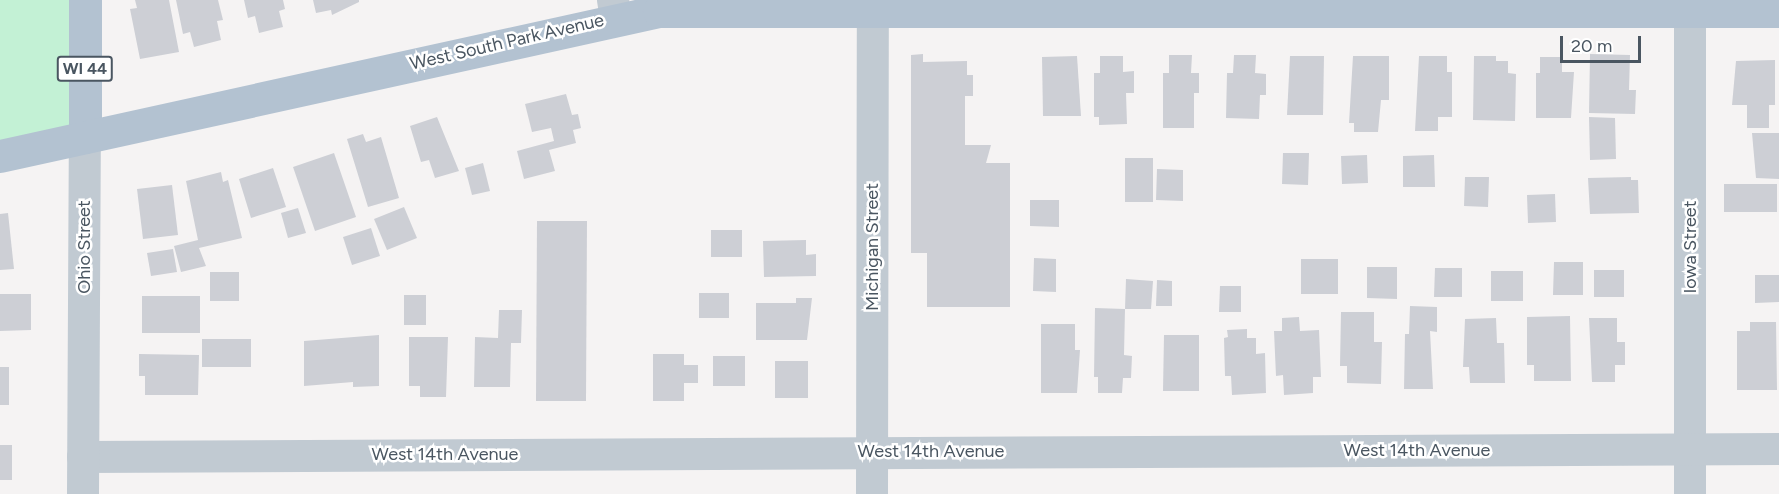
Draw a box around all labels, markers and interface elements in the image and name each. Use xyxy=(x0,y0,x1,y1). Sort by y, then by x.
street label: West South Park Avenue xyxy=(408,9,606,75)
scale bar xyxy=(1563,24,1644,62)
text: 20 m xyxy=(1571,35,1612,57)
road number: WI 44 xyxy=(56,56,113,82)
street label: Michigan Street xyxy=(861,183,883,311)
street label: Ohio Street xyxy=(73,200,95,294)
street label: Iowa Street xyxy=(1679,200,1701,294)
street label: West 14th Avenue xyxy=(1344,439,1490,461)
street label: West 14th Avenue xyxy=(858,440,1004,462)
street label: West 14th Avenue xyxy=(372,443,518,465)

